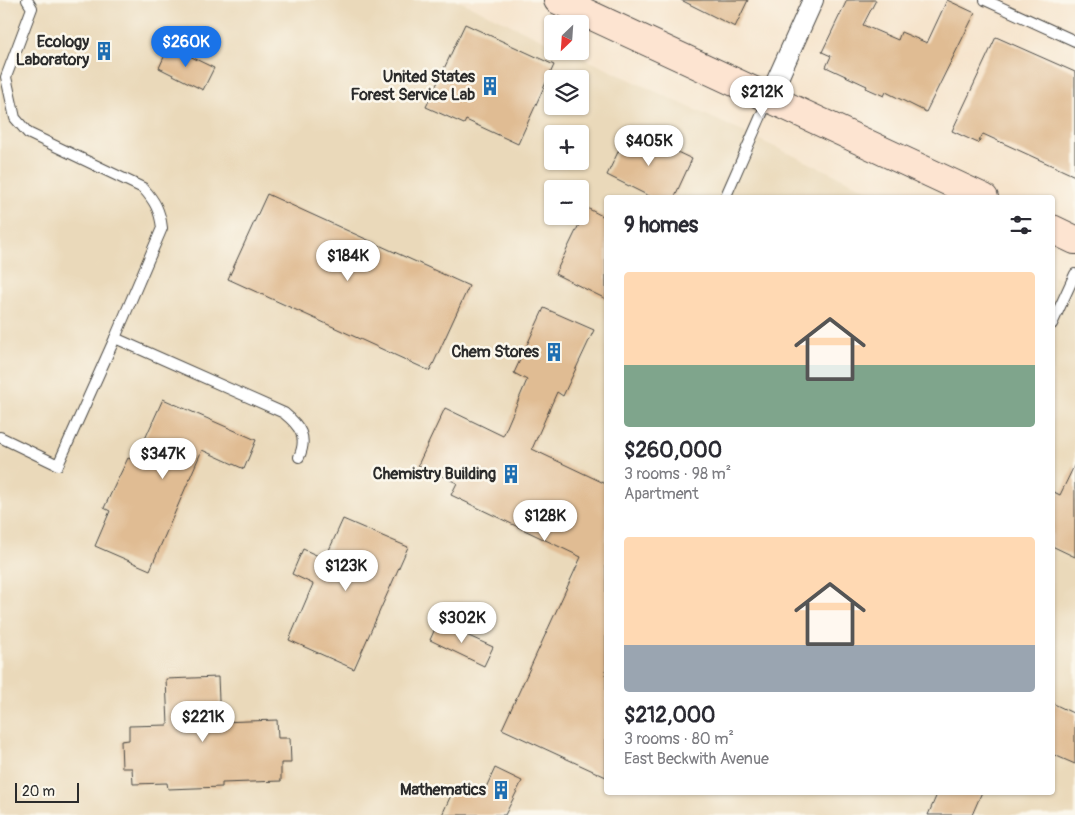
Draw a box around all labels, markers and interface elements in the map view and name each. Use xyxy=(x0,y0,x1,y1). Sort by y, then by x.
north arrow xyxy=(544,15,589,60)
map controls xyxy=(544,15,589,225)
pin: $260K xyxy=(151,26,221,68)
place label: Ecology Laboratory xyxy=(16,32,89,70)
text: $260K xyxy=(162,32,210,52)
building icon: Ecology Laboratory xyxy=(93,40,115,62)
place label: United States Forest Service Lab xyxy=(350,67,476,105)
button: layers xyxy=(544,70,589,115)
building icon: United States Forest Service Lab xyxy=(479,75,501,97)
pin: $212K xyxy=(727,76,797,118)
text: $212K xyxy=(741,82,783,102)
pin: $405K xyxy=(614,124,684,167)
button: + xyxy=(544,125,589,170)
text: $405K xyxy=(625,131,673,151)
button: − xyxy=(544,180,589,225)
icon: filters xyxy=(1007,211,1035,239)
text: 9 homes xyxy=(624,212,698,239)
pin: $184K xyxy=(313,240,383,282)
text: $184K xyxy=(327,246,369,266)
icon: home xyxy=(785,304,875,394)
building icon: Chem Stores xyxy=(543,341,565,363)
place label: Chem Stores xyxy=(451,342,540,362)
text: $260,000 xyxy=(624,437,722,464)
pin: $347K xyxy=(128,438,198,480)
text: $347K xyxy=(141,444,186,464)
building icon: Chemistry Building xyxy=(500,463,522,485)
place label: Chemistry Building xyxy=(373,464,496,484)
text: 3 rooms · 98 m² xyxy=(624,464,731,484)
text: Apartment xyxy=(624,484,699,504)
pin: $128K xyxy=(510,500,580,542)
text: $128K xyxy=(524,506,566,526)
pin: $123K xyxy=(311,550,381,592)
text: $123K xyxy=(325,556,367,576)
icon: home xyxy=(785,569,875,659)
pin: $302K xyxy=(427,602,497,644)
text: $302K xyxy=(438,608,486,628)
pin: $221K xyxy=(168,700,238,743)
text: $212,000 xyxy=(624,702,715,729)
text: $221K xyxy=(182,707,224,727)
text: 3 rooms · 80 m² xyxy=(624,729,734,749)
text: East Beckwith Avenue xyxy=(624,749,769,769)
building icon: Mathematics xyxy=(490,779,512,801)
scale bar xyxy=(15,780,79,803)
place label: Mathematics xyxy=(400,780,487,800)
text: 20 m xyxy=(22,783,55,800)

